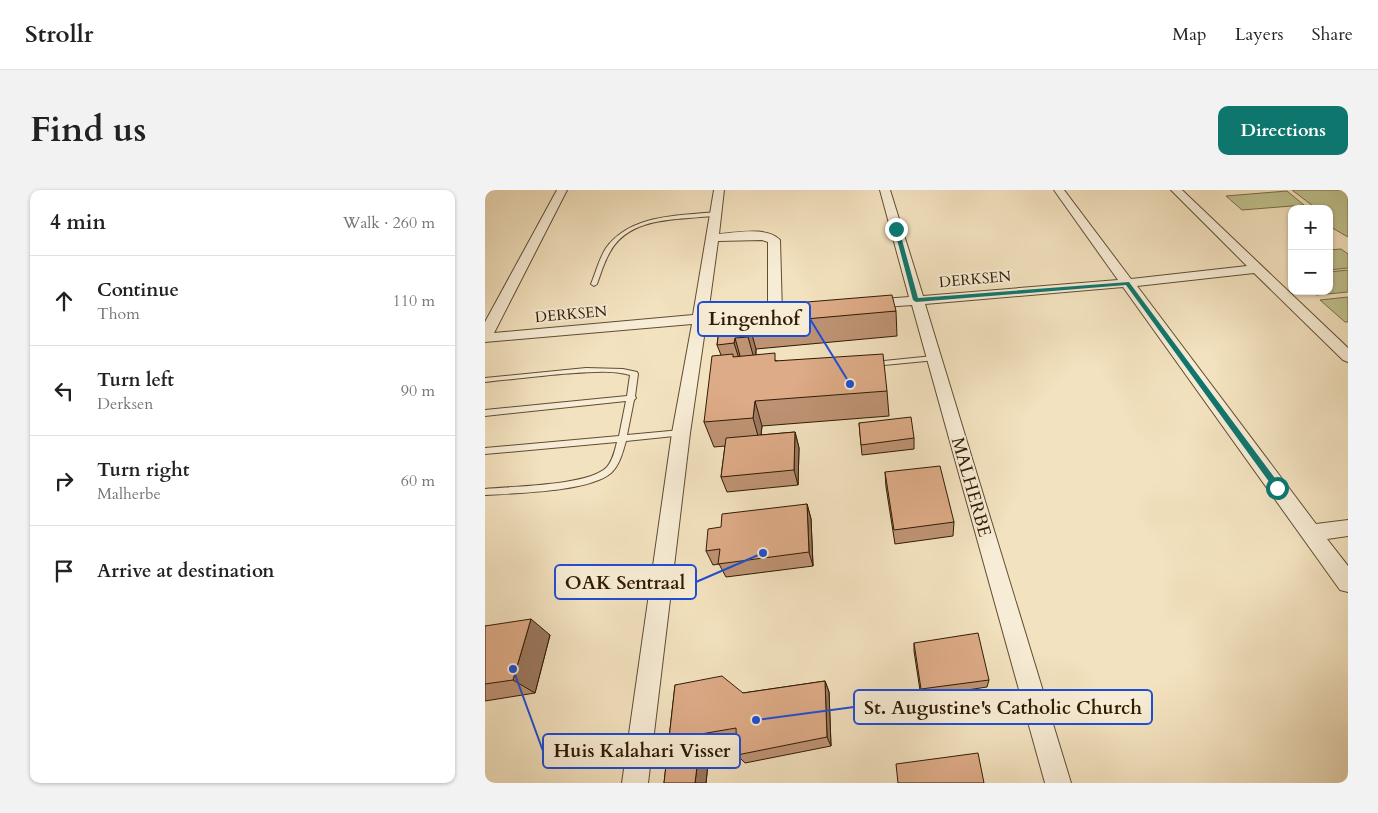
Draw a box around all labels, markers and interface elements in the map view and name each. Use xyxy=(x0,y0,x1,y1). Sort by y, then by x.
text: Strollr xyxy=(25,18,93,51)
text: Map xyxy=(1172,22,1207,47)
text: Layers xyxy=(1235,22,1284,47)
text: Share xyxy=(1312,22,1353,47)
text: Find us xyxy=(30,106,146,154)
button: Directions xyxy=(1218,106,1348,155)
map controls xyxy=(1288,205,1333,295)
button: + xyxy=(1288,205,1333,250)
text: 4 min xyxy=(50,208,106,237)
text: Walk · 260 m xyxy=(343,212,435,234)
route end xyxy=(885,218,908,241)
button: − xyxy=(1288,250,1333,295)
street label: DERKSEN xyxy=(938,266,1012,292)
text: Continue xyxy=(97,277,179,303)
icon: ahead xyxy=(50,287,78,315)
text: 110 m xyxy=(393,290,435,312)
street label: DERKSEN xyxy=(534,301,608,327)
callout: Lingenhof xyxy=(698,302,810,336)
text: Thom xyxy=(97,303,140,325)
text: Lingenhof xyxy=(708,306,803,332)
text: Turn left xyxy=(97,367,174,393)
icon: left xyxy=(50,377,78,405)
text: 90 m xyxy=(401,380,435,402)
text: Derksen xyxy=(97,393,153,415)
street label: MALHERBE xyxy=(945,434,997,540)
text: Turn right xyxy=(97,457,189,483)
icon: right xyxy=(50,467,78,495)
text: 60 m xyxy=(401,470,435,492)
route start xyxy=(1266,477,1289,500)
text: Malherbe xyxy=(97,483,161,505)
icon: arrive xyxy=(50,557,78,585)
text: Arrive at destination xyxy=(97,558,274,584)
callout: OAK Sentraal xyxy=(555,565,696,599)
text: OAK Sentraal xyxy=(565,570,686,596)
callout: St. Augustine's Catholic Church xyxy=(854,690,1152,724)
text: St. Augustine's Catholic Church xyxy=(864,695,1142,721)
callout: Huis Kalahari Visser xyxy=(543,734,740,768)
text: Huis Kalahari Visser xyxy=(554,738,731,764)

